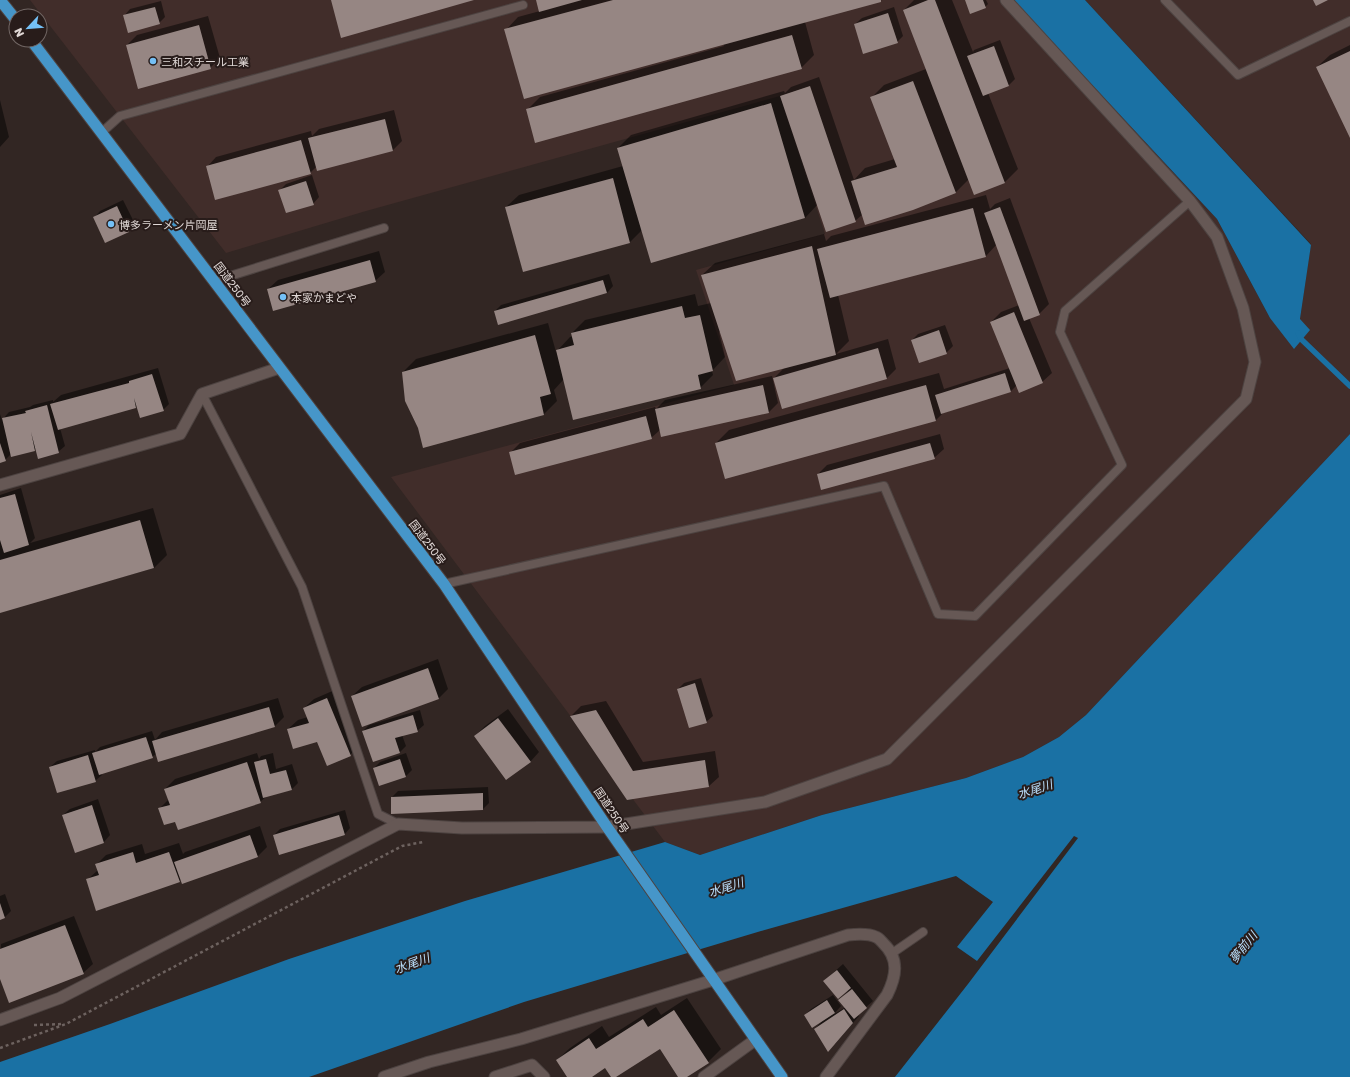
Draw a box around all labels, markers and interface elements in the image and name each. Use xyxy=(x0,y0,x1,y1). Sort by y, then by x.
north arrow xyxy=(8,8,48,48)
text: N xyxy=(11,26,26,39)
place label: 三和スチール工業 xyxy=(161,55,249,68)
marker: 三和スチール工業 xyxy=(148,56,158,66)
place label: 博多ラーメン片岡屋 xyxy=(119,218,218,231)
marker: 博多ラーメン片岡屋 xyxy=(106,219,116,229)
street label: 国道250号 xyxy=(212,259,254,309)
place label: 本家かまどや xyxy=(291,291,357,304)
marker: 本家かまどや xyxy=(278,292,288,302)
street label: 国道250号 xyxy=(407,517,449,567)
water label: 水尾川 xyxy=(1016,776,1056,802)
street label: 国道250号 xyxy=(592,785,632,835)
water label: 水尾川 xyxy=(707,874,747,900)
water label: 夢前川 xyxy=(1226,927,1261,966)
water label: 水尾川 xyxy=(393,949,433,976)

